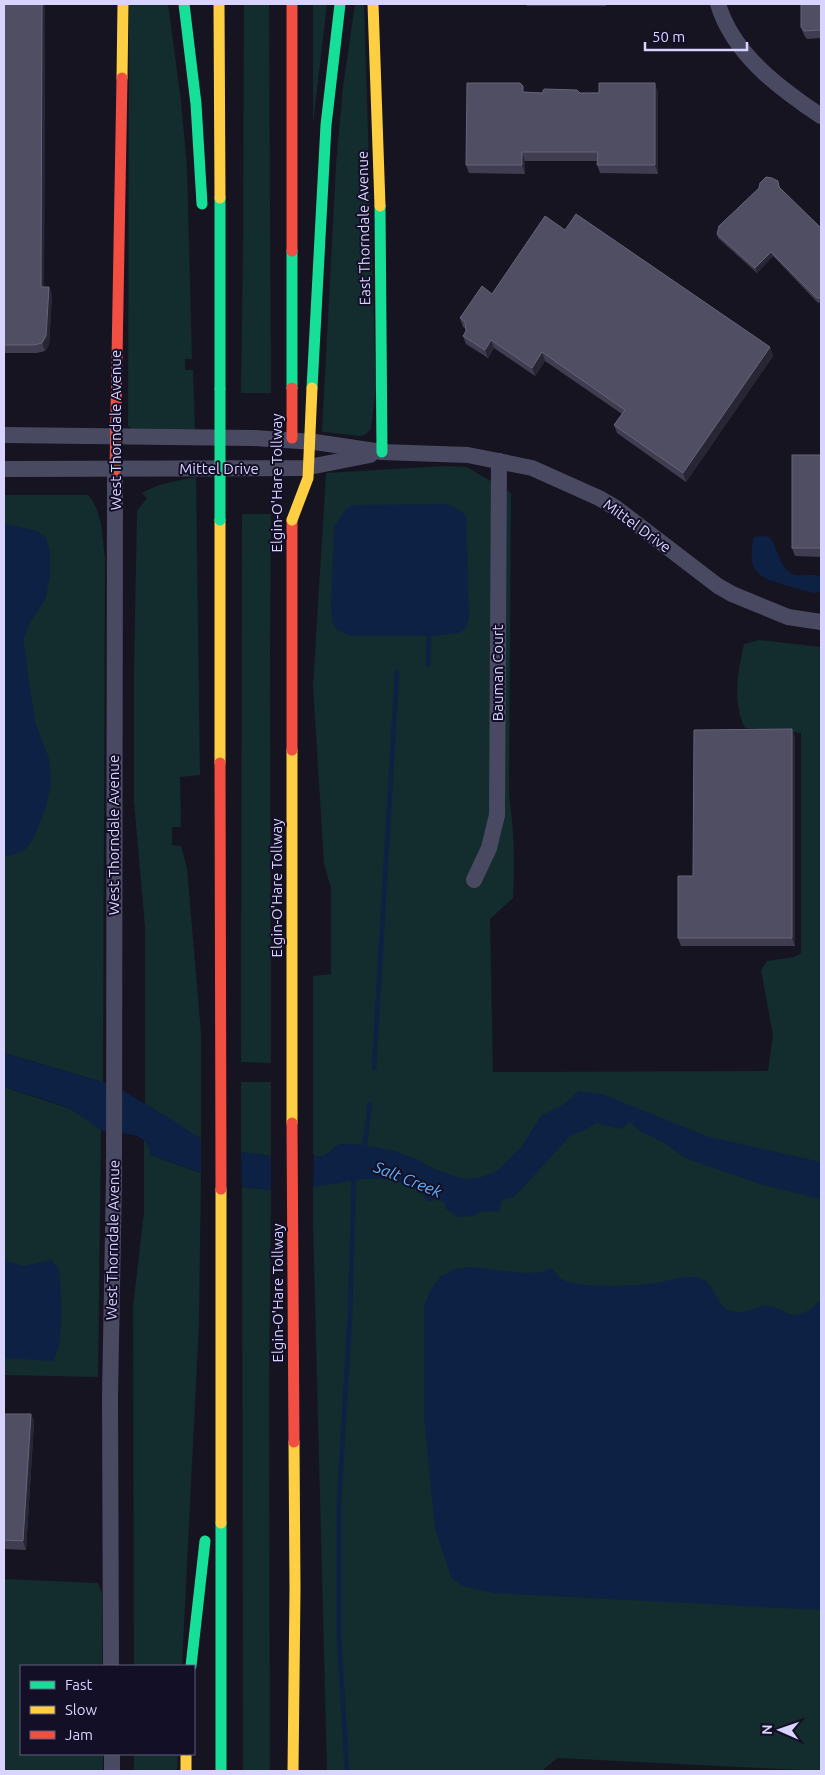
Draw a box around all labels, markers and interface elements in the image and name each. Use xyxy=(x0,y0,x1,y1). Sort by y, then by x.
scale bar xyxy=(645,20,748,52)
text: 50 m xyxy=(652,28,685,45)
street label: East Thorndale Avenue xyxy=(354,151,373,305)
street label: West Thorndale Avenue xyxy=(107,350,124,510)
street label: Elgin-O'Hare Tollway xyxy=(268,414,285,552)
street label: Mittel Drive xyxy=(179,460,259,477)
street label: Mittel Drive xyxy=(600,495,674,556)
street label: Bauman Court xyxy=(489,625,506,721)
street label: West Thorndale Avenue xyxy=(105,755,122,915)
street label: Elgin-O'Hare Tollway xyxy=(268,819,285,957)
water label: Salt Creek xyxy=(370,1157,445,1201)
street label: West Thorndale Avenue xyxy=(103,1160,122,1320)
street label: Elgin-O'Hare Tollway xyxy=(269,1224,286,1362)
legend xyxy=(20,1665,195,1755)
text: Fast xyxy=(65,1676,93,1693)
text: Slow xyxy=(65,1701,98,1718)
north arrow xyxy=(755,1705,805,1755)
text: N xyxy=(759,1724,775,1735)
text: Jam xyxy=(65,1726,93,1743)

